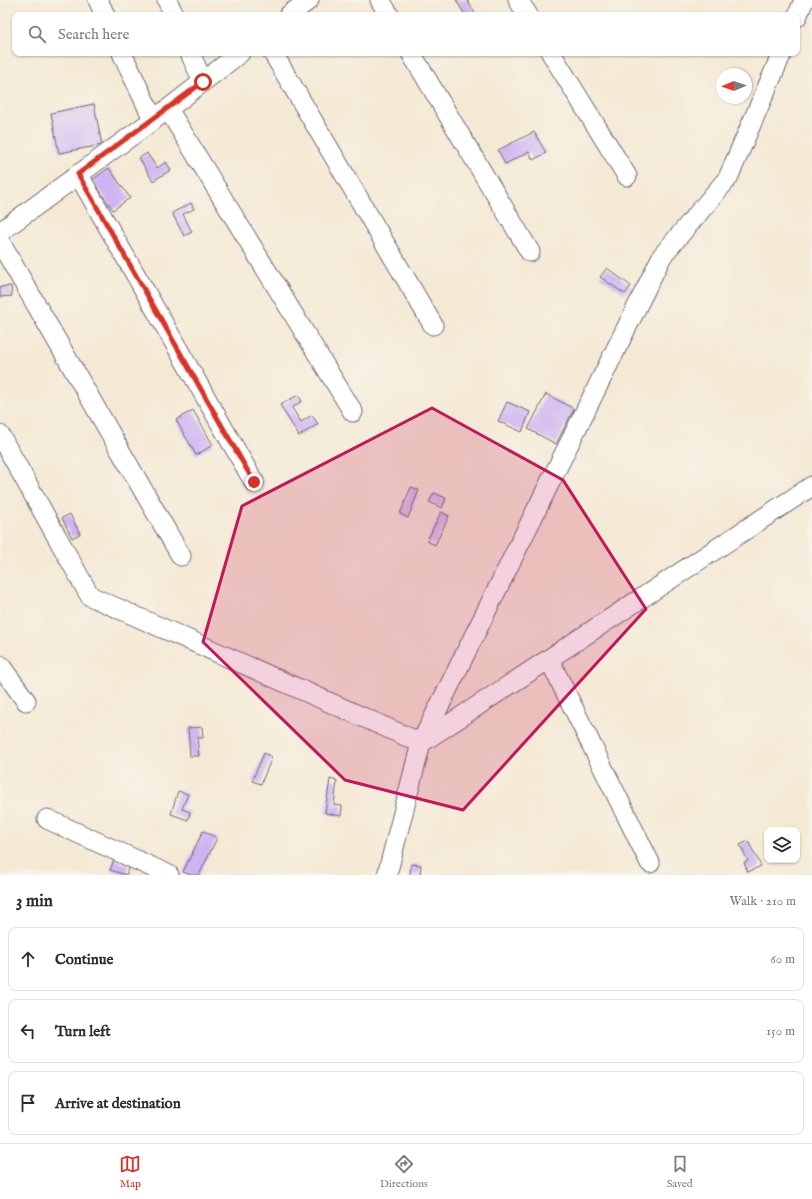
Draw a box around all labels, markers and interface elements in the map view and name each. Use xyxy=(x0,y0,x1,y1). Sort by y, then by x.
search box xyxy=(12,12,800,56)
icon: search xyxy=(26,23,48,45)
text: Search here xyxy=(58,25,129,44)
north arrow xyxy=(716,68,752,104)
route start xyxy=(194,73,212,91)
route end xyxy=(245,473,263,491)
map controls xyxy=(764,827,800,863)
button: layers xyxy=(764,827,800,863)
text: 3 min xyxy=(16,891,53,912)
text: Walk · 210 m xyxy=(730,893,796,910)
icon: ahead xyxy=(17,948,39,970)
text: Continue xyxy=(55,950,113,969)
text: 60 m xyxy=(770,951,795,968)
icon: left xyxy=(17,1020,39,1042)
text: Turn left xyxy=(55,1022,111,1041)
text: 150 m xyxy=(766,1023,795,1040)
icon: arrive xyxy=(17,1092,39,1114)
text: Arrive at destination xyxy=(55,1094,181,1113)
tab: Map xyxy=(119,1153,141,1191)
tab: Directions xyxy=(380,1153,428,1191)
tab: Saved xyxy=(667,1153,693,1191)

